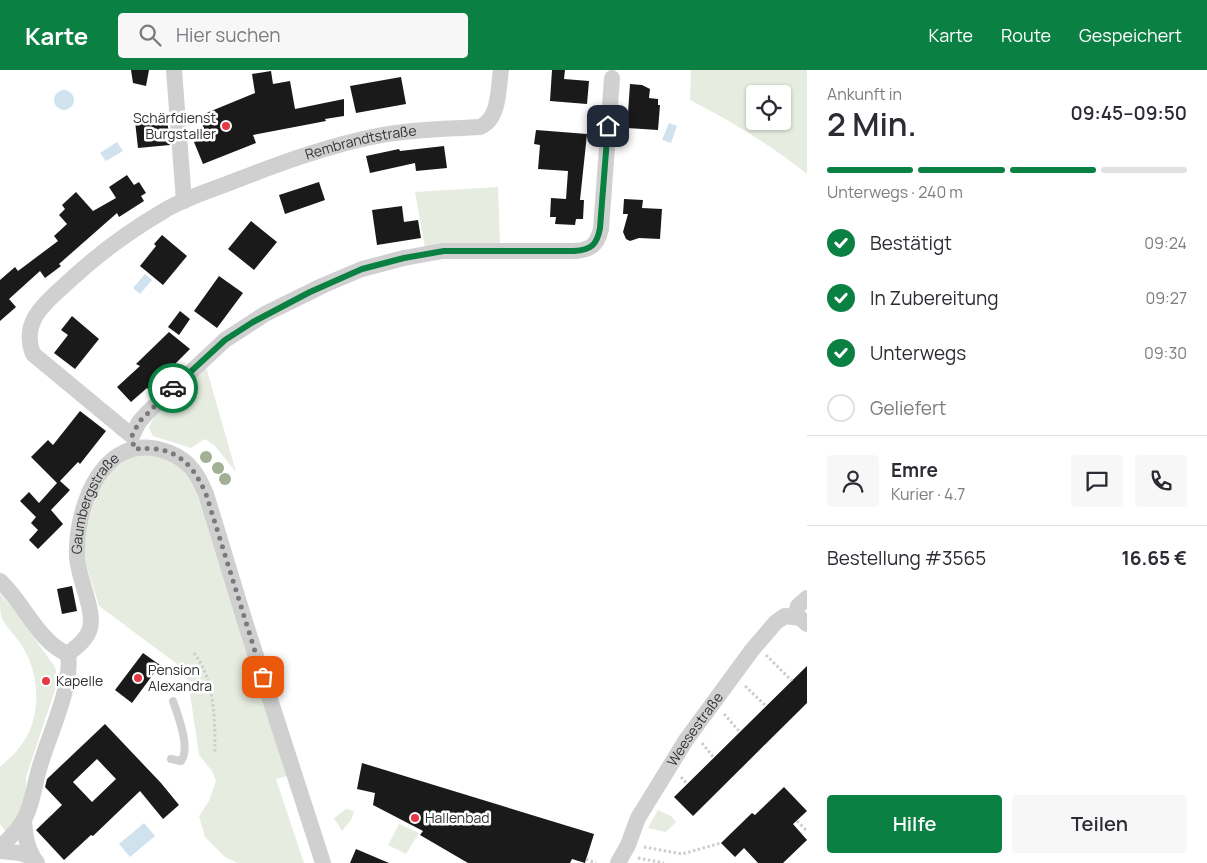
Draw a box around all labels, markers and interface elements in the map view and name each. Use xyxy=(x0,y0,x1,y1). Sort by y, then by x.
search box xyxy=(118,13,468,58)
text: Karte xyxy=(25,19,88,52)
icon: search xyxy=(136,21,164,49)
text: Hier suchen xyxy=(176,22,280,48)
text: Karte xyxy=(928,23,973,47)
text: Route xyxy=(1001,23,1051,47)
text: Gespeichert xyxy=(1079,23,1182,47)
text: Ankunft in xyxy=(827,83,902,105)
map controls xyxy=(746,85,791,130)
button: locate xyxy=(746,85,791,130)
text: 09:45–09:50 xyxy=(1070,100,1187,126)
text: 2 Min. xyxy=(827,102,917,146)
pin xyxy=(587,105,629,147)
place label: Schärfdienst Burgstaller xyxy=(133,108,216,143)
icon: home xyxy=(594,112,622,140)
marker: Schärfdienst Burgstaller xyxy=(220,120,232,132)
street label: Rembrandtstraße xyxy=(302,121,417,164)
text: Unterwegs · 240 m xyxy=(827,181,963,203)
icon: check xyxy=(827,229,855,257)
text: Bestätigt xyxy=(870,230,952,256)
text: 09:24 xyxy=(1144,232,1187,254)
icon: check xyxy=(827,284,855,312)
text: In Zubereitung xyxy=(870,285,998,311)
text: 09:27 xyxy=(1145,287,1187,309)
icon: check xyxy=(827,339,855,367)
text: Unterwegs xyxy=(870,340,966,366)
text: 09:30 xyxy=(1144,342,1187,364)
courier xyxy=(148,363,198,413)
icon: car xyxy=(159,374,187,402)
text: Geliefert xyxy=(870,395,946,421)
street label: Gaumbergstraße xyxy=(67,448,123,554)
button: person xyxy=(827,455,879,507)
button: chat xyxy=(1071,455,1123,507)
button: phone xyxy=(1135,455,1187,507)
text: Emre xyxy=(891,457,938,483)
text: Kurier · 4.7 xyxy=(891,483,965,505)
text: Bestellung #3565 xyxy=(827,545,986,571)
text: 16.65 € xyxy=(1121,545,1187,571)
pin xyxy=(242,656,284,698)
place label: Pension Alexandra xyxy=(148,660,212,695)
icon: bag xyxy=(249,663,277,691)
place label: Kapelle xyxy=(56,671,103,690)
marker: Pension Alexandra xyxy=(132,672,144,684)
marker: Kapelle xyxy=(40,675,52,687)
street label: Weesestraße xyxy=(662,688,727,770)
button: Hilfe xyxy=(827,795,1002,853)
button: Teilen xyxy=(1012,795,1187,853)
place label: Hallenbad xyxy=(425,808,490,827)
marker: Hallenbad xyxy=(409,812,421,824)

